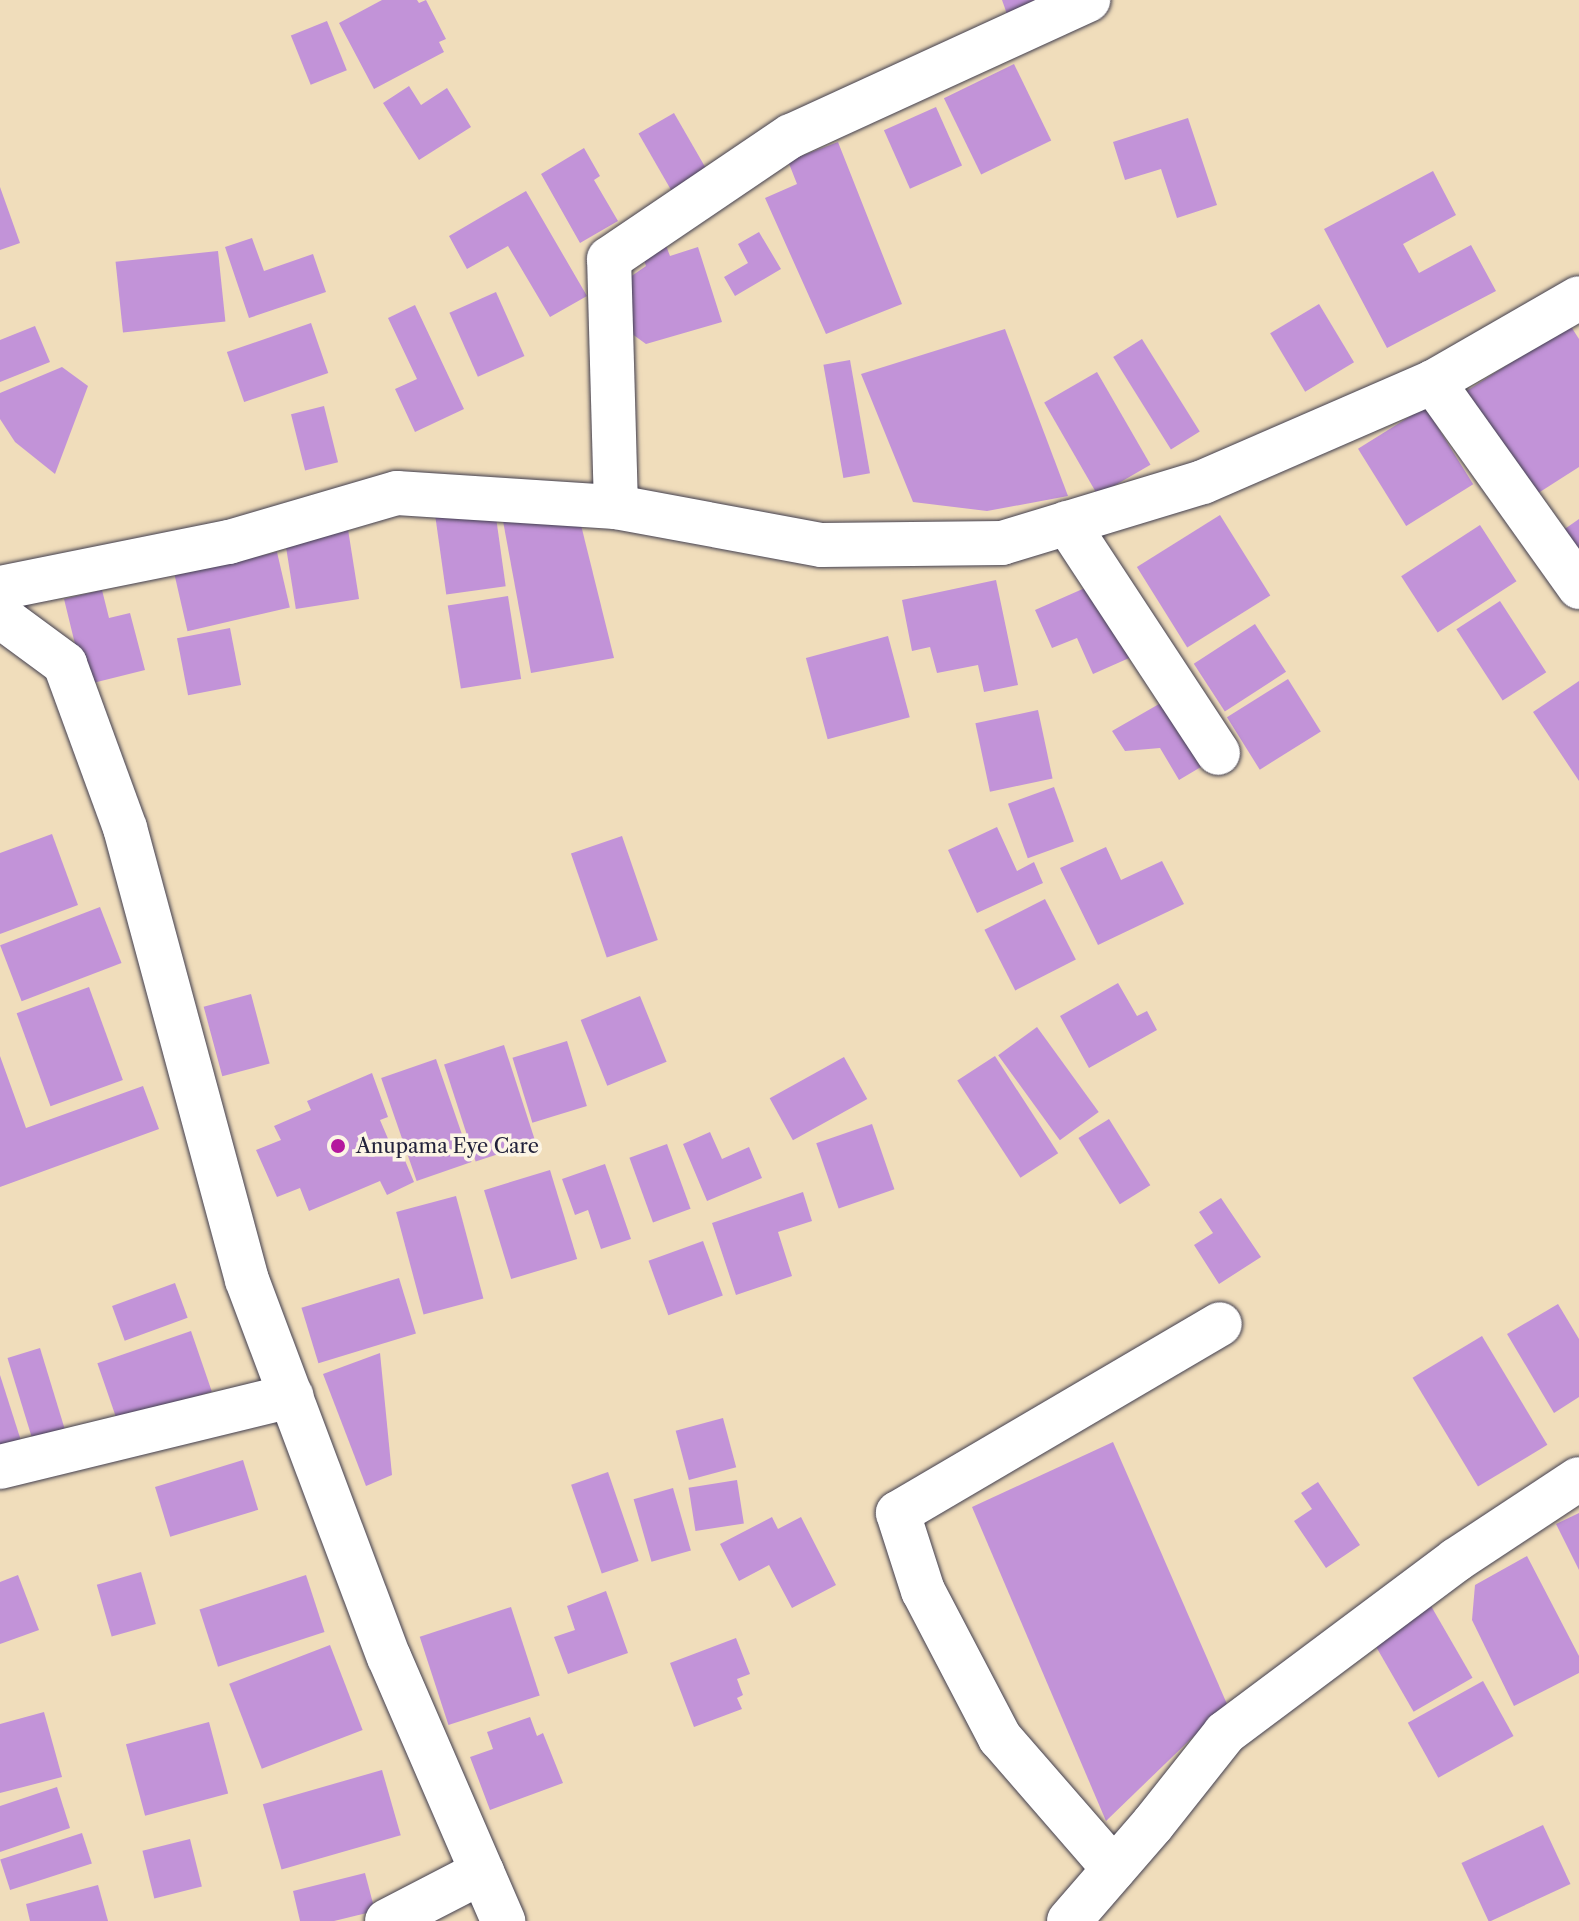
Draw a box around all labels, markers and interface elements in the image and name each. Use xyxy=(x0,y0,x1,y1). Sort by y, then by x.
place label: Anupama Eye Care xyxy=(356,1134,539,1158)
marker: Anupama Eye Care xyxy=(327,1135,349,1157)

